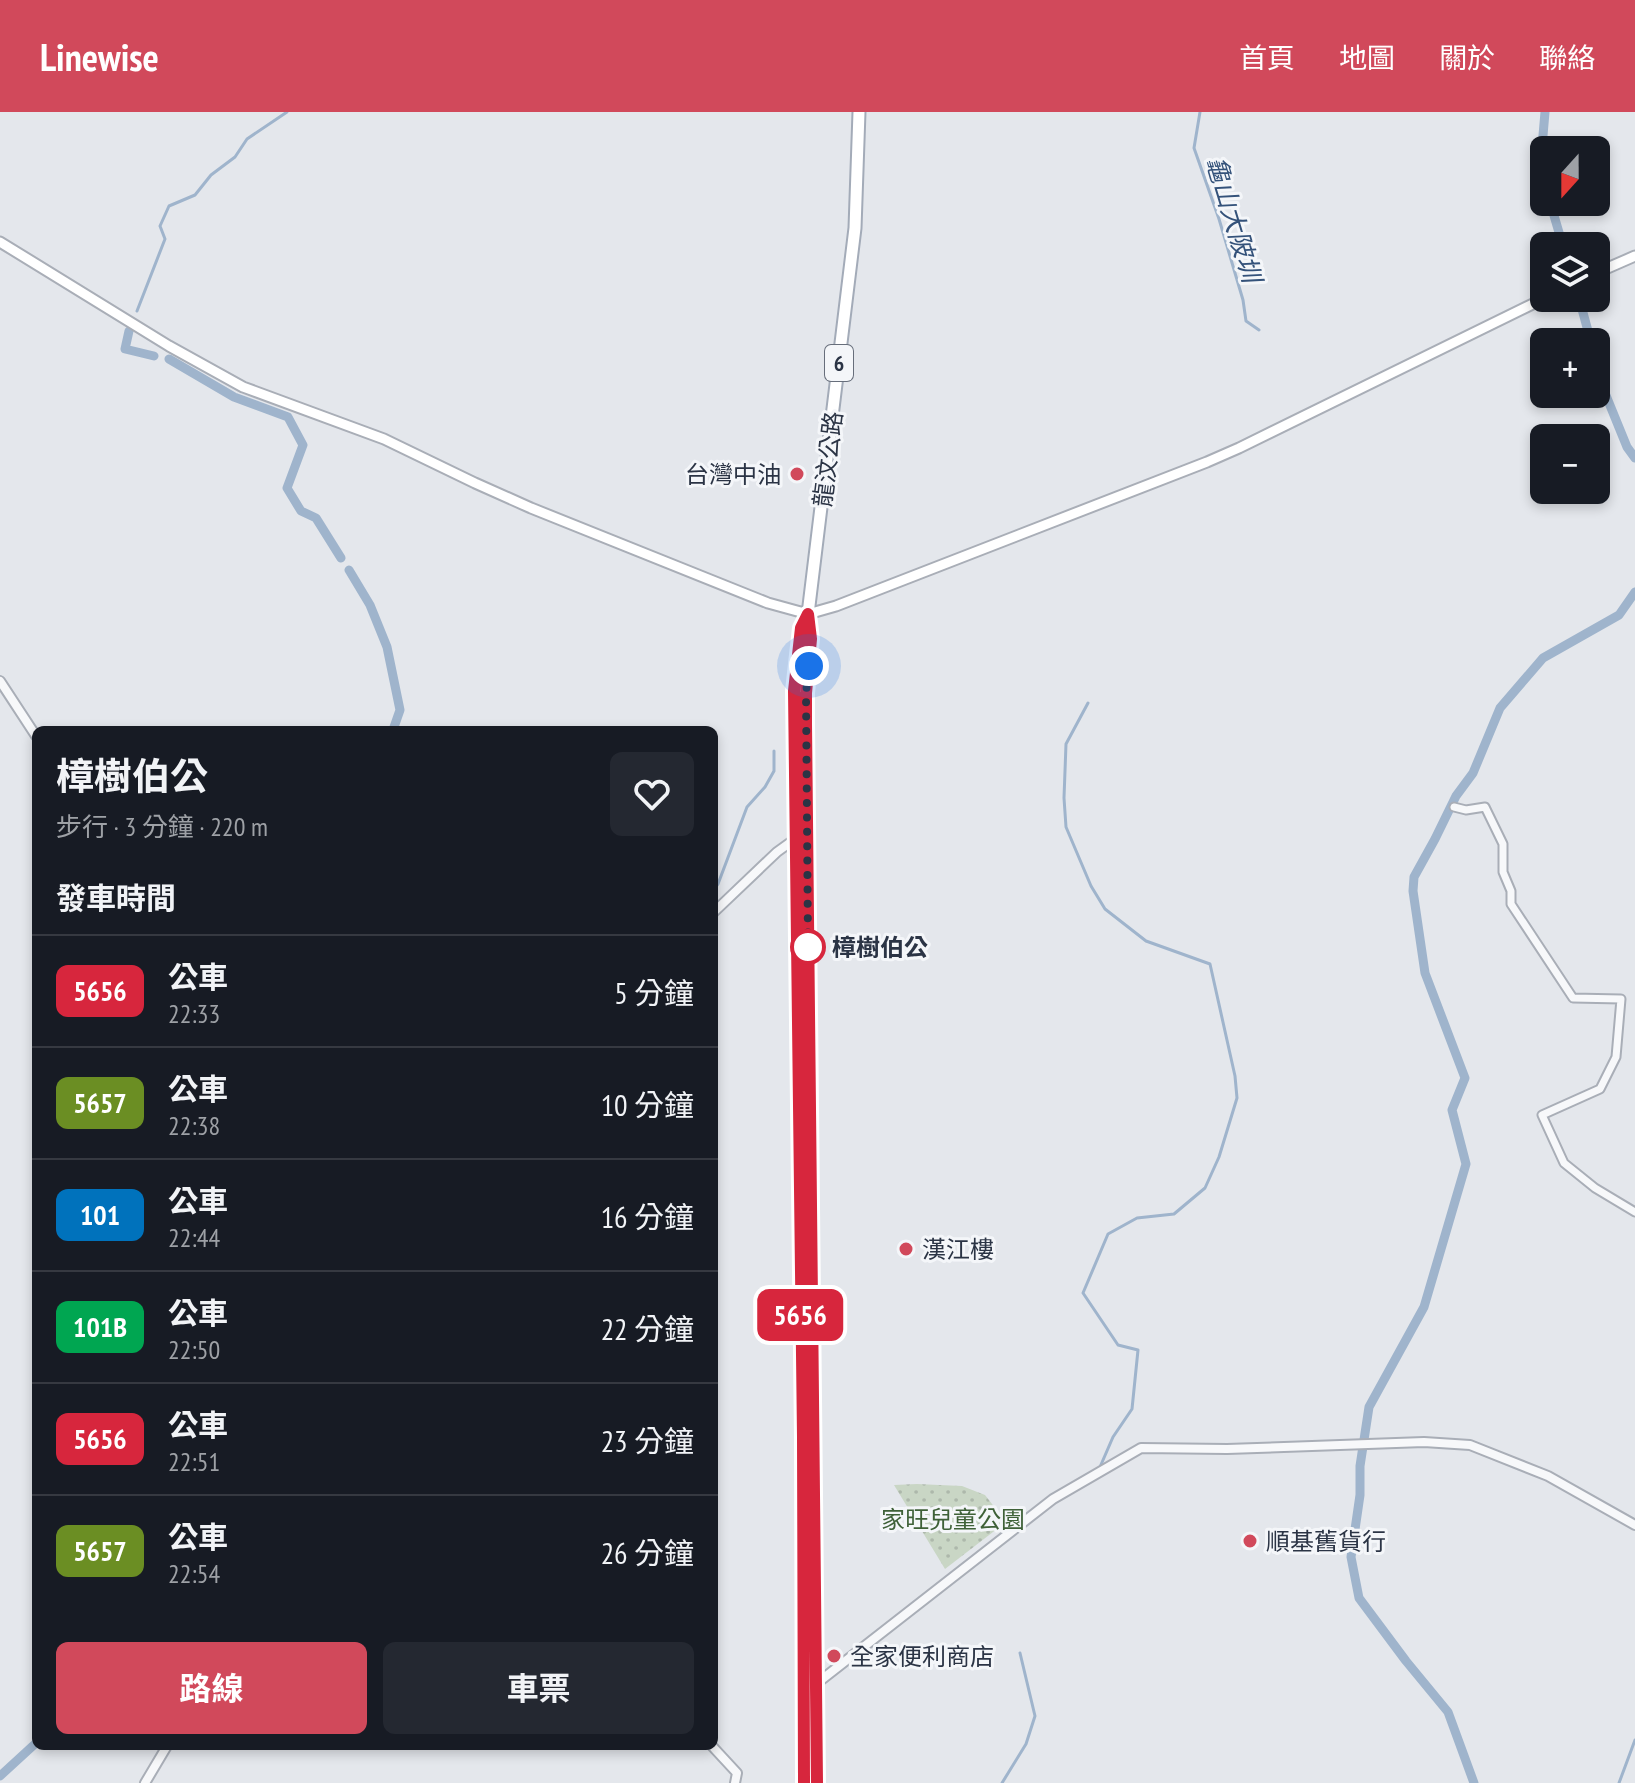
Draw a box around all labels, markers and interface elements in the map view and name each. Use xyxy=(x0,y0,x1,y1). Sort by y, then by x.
text: Linewise xyxy=(40,32,159,81)
text: 首頁 xyxy=(1239,39,1295,76)
text: 地圖 xyxy=(1339,39,1395,76)
text: 關於 xyxy=(1439,39,1495,76)
text: 聯絡 xyxy=(1539,39,1595,76)
north arrow xyxy=(1530,136,1610,216)
map controls xyxy=(1530,136,1610,504)
water label: 龜山大陂圳 xyxy=(1199,152,1270,290)
button: layers xyxy=(1530,232,1610,312)
button: + xyxy=(1530,328,1610,408)
road number: 6 xyxy=(825,345,853,381)
street label: 龍汶公路 xyxy=(807,409,849,509)
button: − xyxy=(1530,424,1610,504)
place label: 台灣中油 xyxy=(685,459,781,490)
marker: 台灣中油 xyxy=(788,465,806,483)
your location xyxy=(789,646,829,686)
text: 樟樹伯公 xyxy=(56,751,208,800)
button: heart xyxy=(610,752,694,836)
text: 步行 · 3 分鐘 · 220 m xyxy=(56,810,268,843)
text: 發車時間 xyxy=(56,878,176,917)
marker: 樟樹伯公 xyxy=(791,930,825,964)
place label: 樟樹伯公 xyxy=(832,932,928,963)
text: 公車 xyxy=(168,957,228,996)
text: 5656 xyxy=(73,972,127,1009)
text: 5 分鐘 xyxy=(614,973,694,1012)
text: 22:33 xyxy=(168,997,220,1030)
text: 公車 xyxy=(168,1069,228,1108)
text: 5657 xyxy=(73,1084,127,1121)
text: 10 分鐘 xyxy=(601,1085,694,1124)
text: 22:38 xyxy=(168,1109,220,1142)
text: 公車 xyxy=(168,1181,228,1220)
text: 101 xyxy=(80,1196,120,1233)
text: 16 分鐘 xyxy=(601,1197,694,1236)
text: 22:44 xyxy=(168,1221,220,1254)
place label: 漢江樓 xyxy=(922,1234,994,1265)
marker: 漢江樓 xyxy=(897,1240,915,1258)
line badge: 5656 xyxy=(744,1289,856,1341)
text: 公車 xyxy=(168,1293,228,1332)
text: 5656 xyxy=(773,1296,827,1333)
text: 101B xyxy=(73,1308,127,1345)
text: 22 分鐘 xyxy=(601,1309,694,1348)
text: 22:50 xyxy=(168,1333,220,1366)
text: 公車 xyxy=(168,1405,228,1444)
text: 5656 xyxy=(73,1420,127,1457)
text: 23 分鐘 xyxy=(601,1421,694,1460)
text: 22:51 xyxy=(168,1445,220,1478)
park label: 家旺兒童公園 xyxy=(881,1504,1025,1535)
text: 公車 xyxy=(168,1517,228,1556)
place label: 順基舊貨行 xyxy=(1266,1526,1386,1557)
text: 5657 xyxy=(73,1532,127,1569)
marker: 順基舊貨行 xyxy=(1241,1532,1259,1550)
text: 26 分鐘 xyxy=(601,1533,694,1572)
text: 22:54 xyxy=(168,1557,220,1590)
place label: 全家便利商店 xyxy=(850,1641,994,1672)
button: 路線 xyxy=(56,1642,367,1734)
button: 車票 xyxy=(383,1642,694,1734)
marker: 全家便利商店 xyxy=(825,1647,843,1665)

